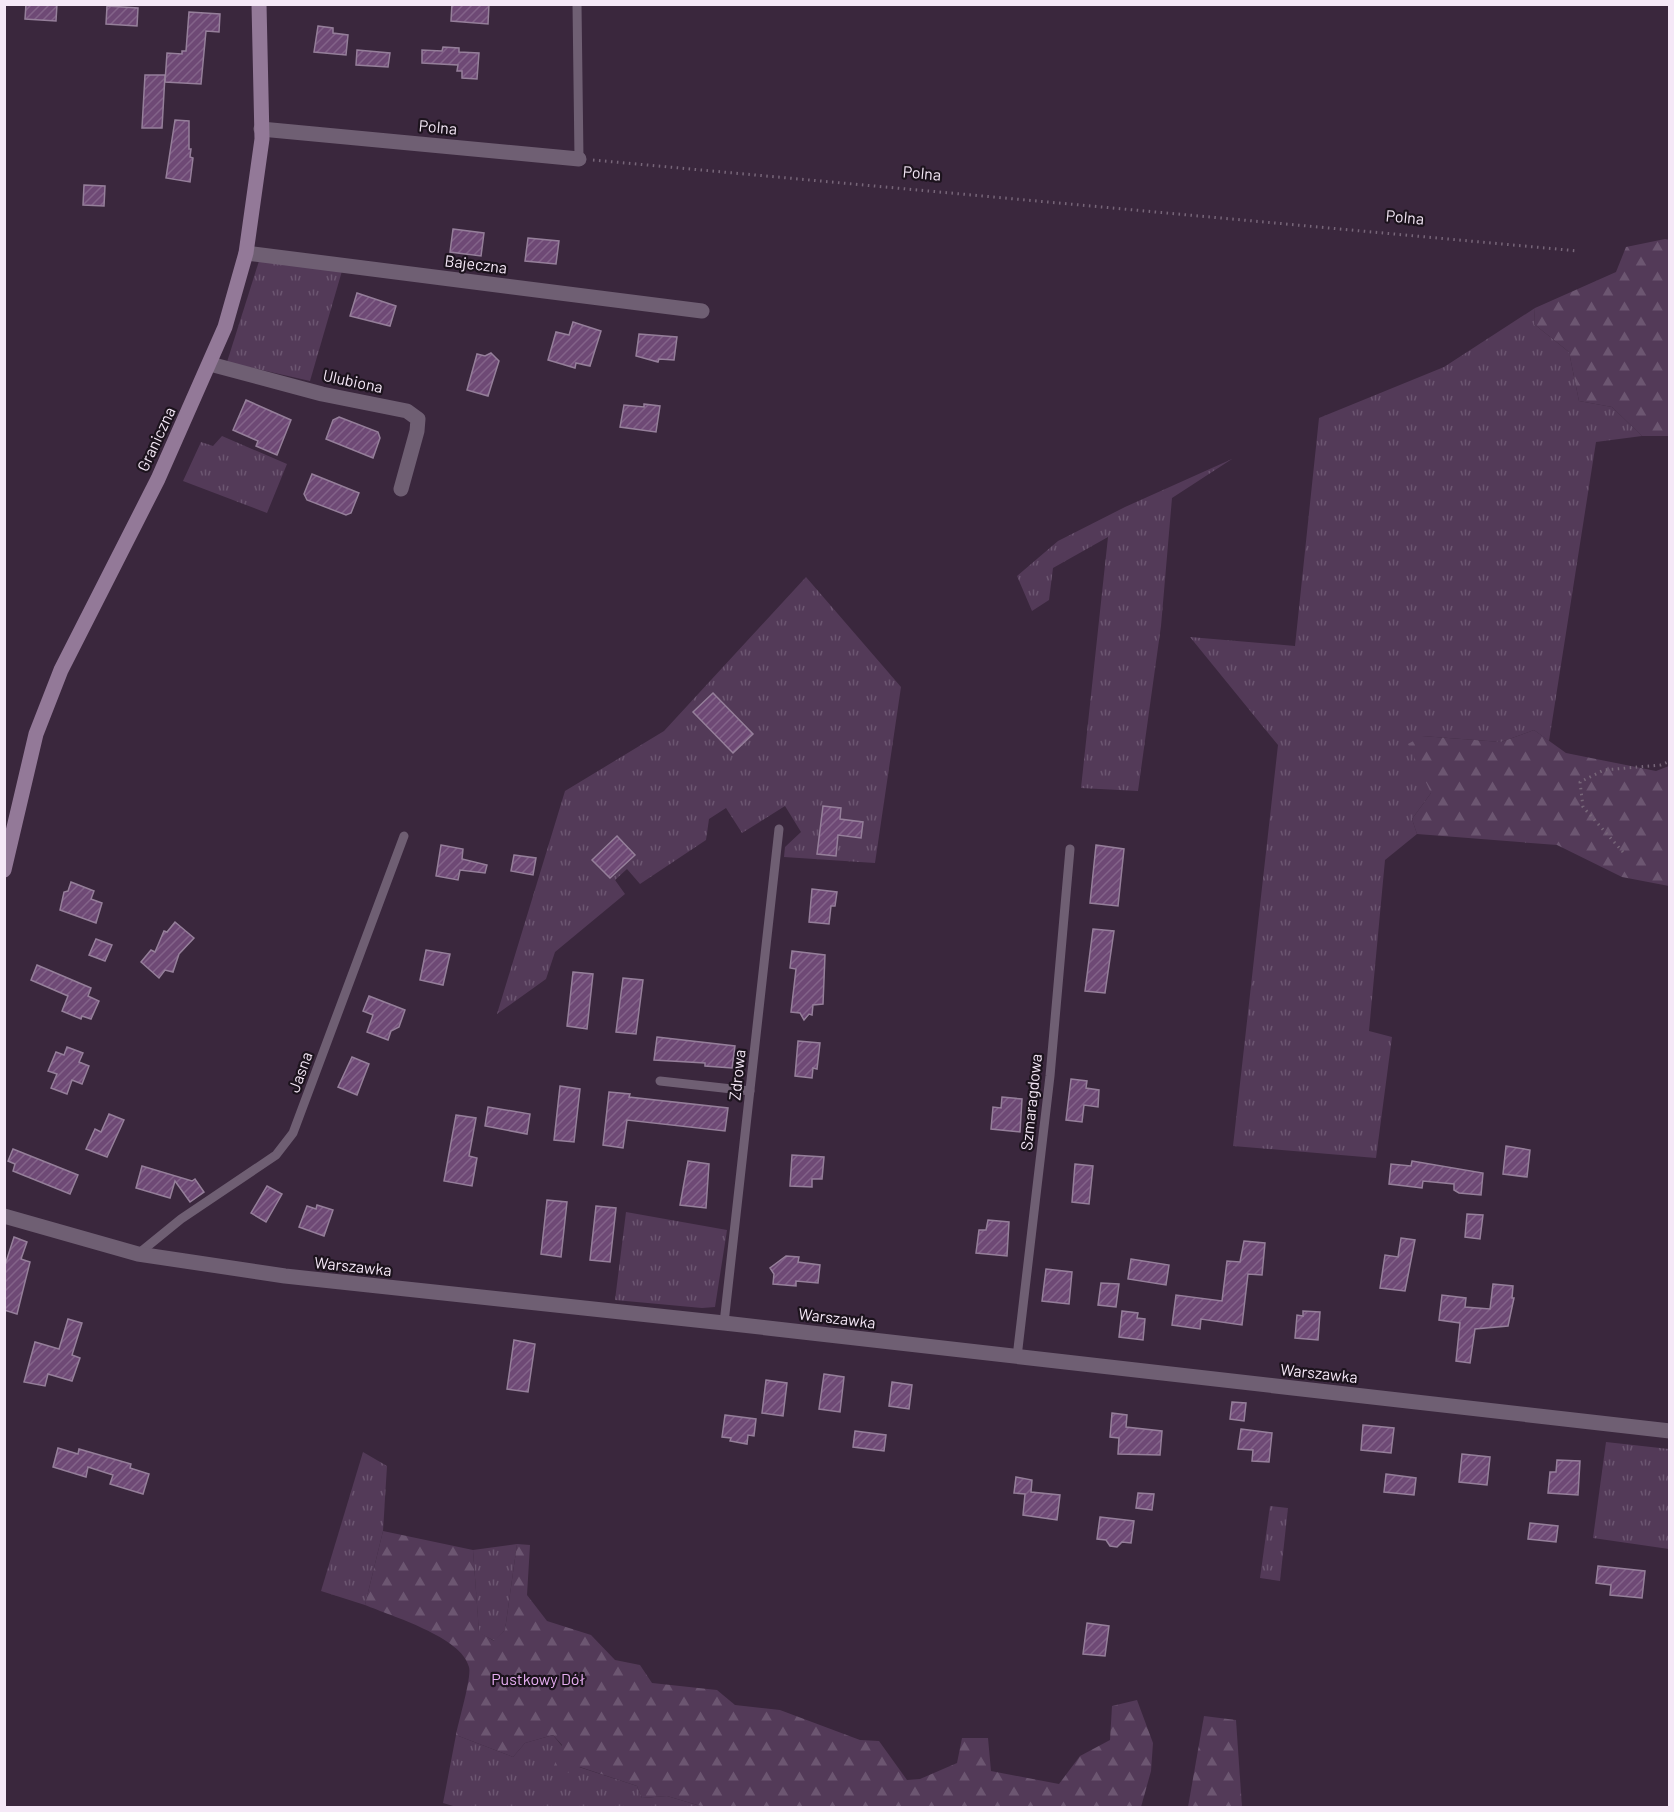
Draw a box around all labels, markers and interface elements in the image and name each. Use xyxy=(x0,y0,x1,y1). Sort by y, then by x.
street label: Polna xyxy=(418,115,458,138)
street label: Polna xyxy=(902,161,942,184)
street label: Polna xyxy=(1385,205,1425,228)
street label: Bajeczna xyxy=(444,250,508,277)
street label: Ulubiona xyxy=(321,365,385,396)
street label: Graniczna xyxy=(132,404,179,474)
street label: Zdrowa xyxy=(724,1048,749,1101)
street label: Jasna xyxy=(283,1049,316,1095)
street label: Szmaragdowa xyxy=(1016,1053,1045,1151)
street label: Warszawka xyxy=(313,1252,393,1279)
street label: Warszawka xyxy=(797,1303,877,1332)
street label: Warszawka xyxy=(1279,1359,1359,1386)
park label: Pustkowy Dół xyxy=(491,1669,585,1688)

